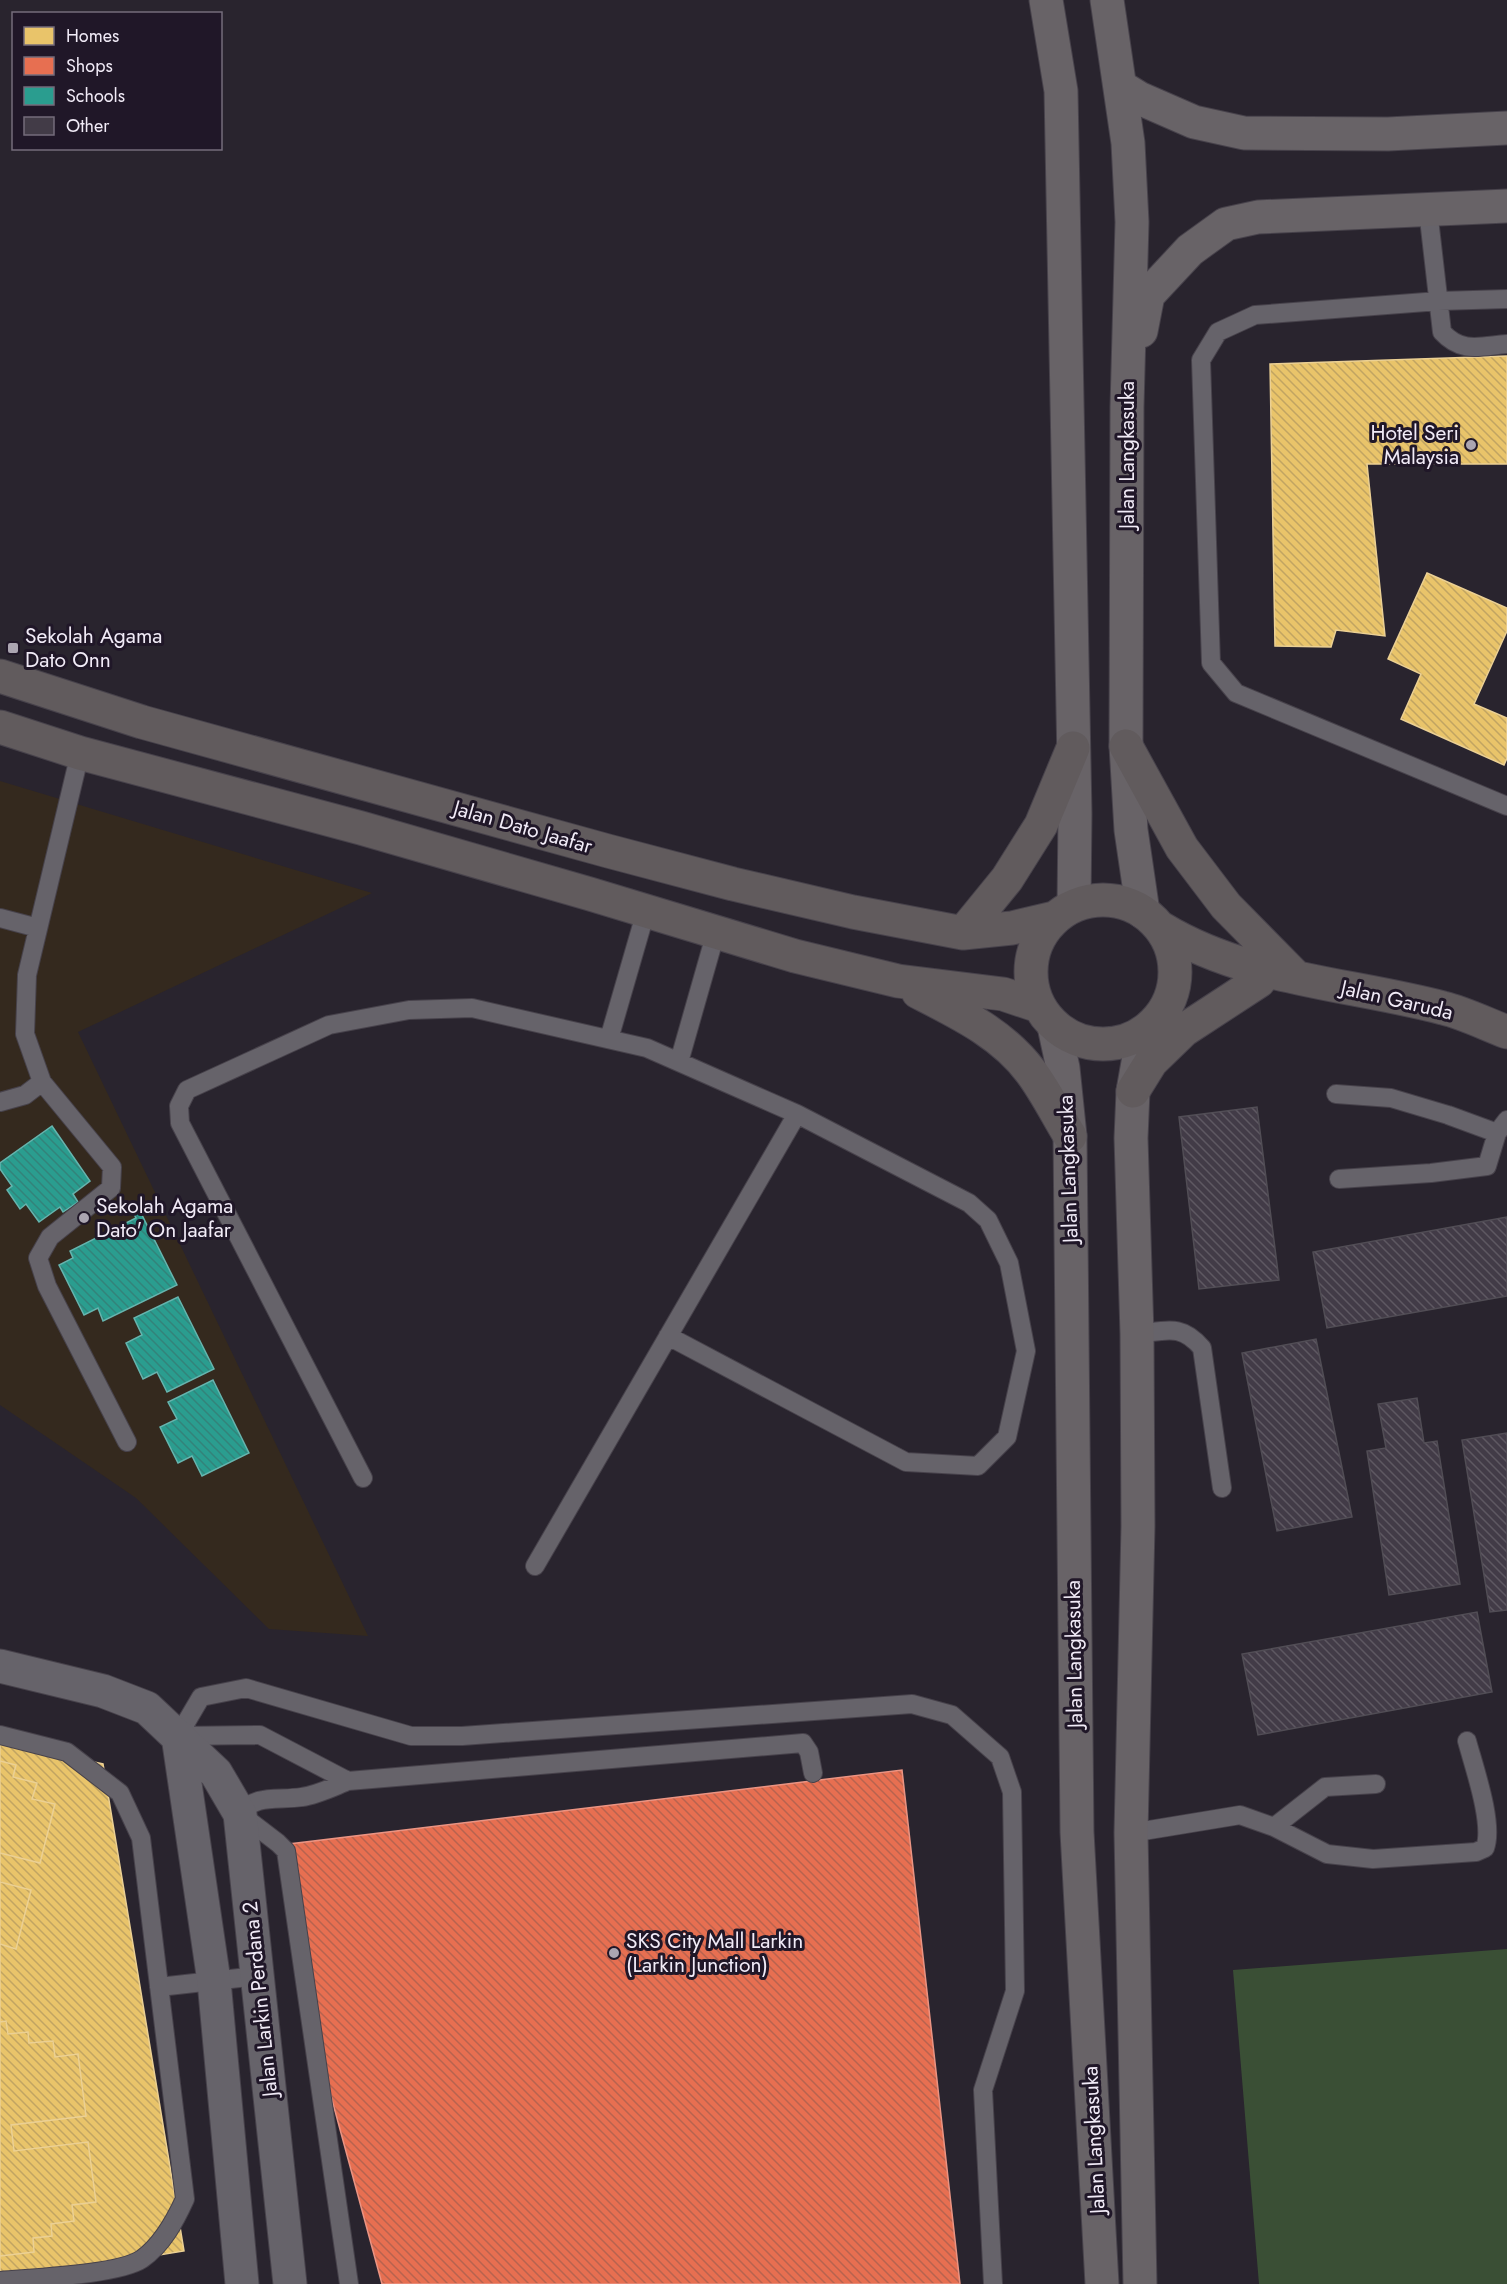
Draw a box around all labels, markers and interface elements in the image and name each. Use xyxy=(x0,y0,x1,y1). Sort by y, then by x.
legend xyxy=(12,12,222,150)
text: Homes xyxy=(66,23,119,49)
text: Shops xyxy=(66,53,113,79)
text: Schools xyxy=(66,83,125,109)
text: Other xyxy=(66,113,110,139)
street label: Jalan Langkasuka xyxy=(1112,381,1142,532)
place label: Hotel Seri Malaysia xyxy=(1371,418,1459,472)
marker: Hotel Seri Malaysia xyxy=(1464,438,1478,452)
place label: Sekolah Agama Dato Onn xyxy=(25,621,162,675)
marker: Sekolah Agama Dato Onn xyxy=(6,641,20,655)
street label: Jalan Dato Jaafar xyxy=(447,792,597,861)
street label: Jalan Garuda xyxy=(1335,972,1456,1027)
street label: Jalan Langkasuka xyxy=(1050,1094,1086,1247)
place label: Sekolah Agama Dato' On Jaafar xyxy=(96,1191,233,1245)
marker: Sekolah Agama Dato' On Jaafar xyxy=(77,1211,91,1225)
street label: Jalan Langkasuka xyxy=(1058,1580,1090,1731)
street label: Jalan Larkin Perdana 2 xyxy=(235,1900,286,2101)
place label: SKS City Mall Larkin (Larkin Junction) xyxy=(626,1926,803,1980)
marker: SKS City Mall Larkin (Larkin Junction) xyxy=(607,1946,621,1960)
street label: Jalan Langkasuka xyxy=(1075,2065,1113,2218)

